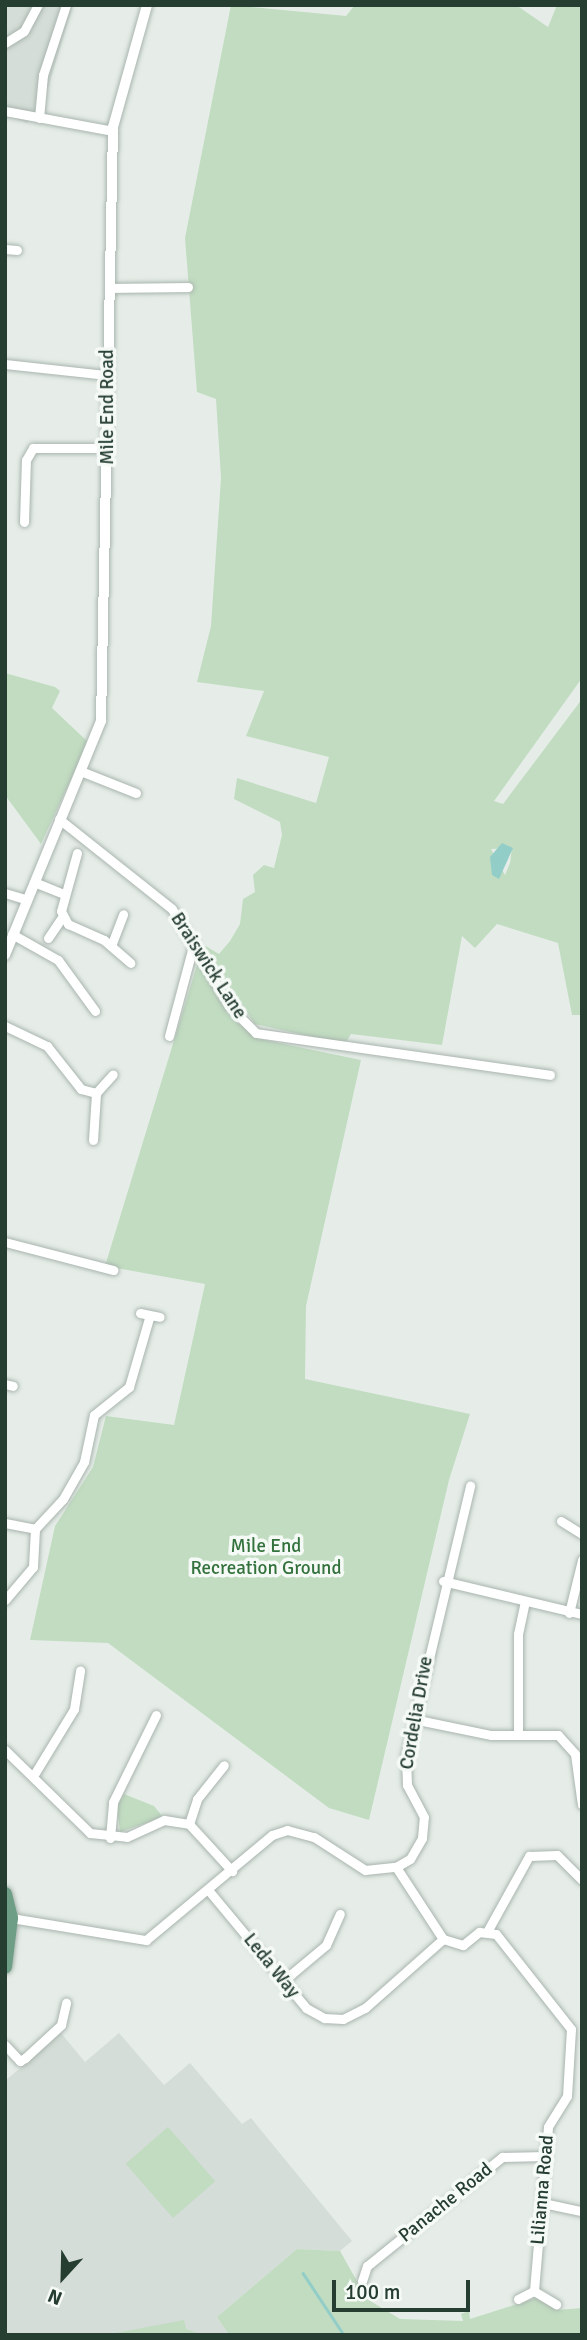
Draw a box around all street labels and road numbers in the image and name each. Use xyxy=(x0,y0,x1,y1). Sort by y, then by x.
street label: Mile End Road xyxy=(97,349,119,465)
street label: Braiswick Lane xyxy=(165,909,251,1023)
street label: Cordelia Drive xyxy=(396,1655,438,1771)
street label: Leda Way xyxy=(238,1929,304,2003)
street label: Lilianna Road xyxy=(527,2134,559,2246)
street label: Panache Road xyxy=(395,2158,497,2248)

